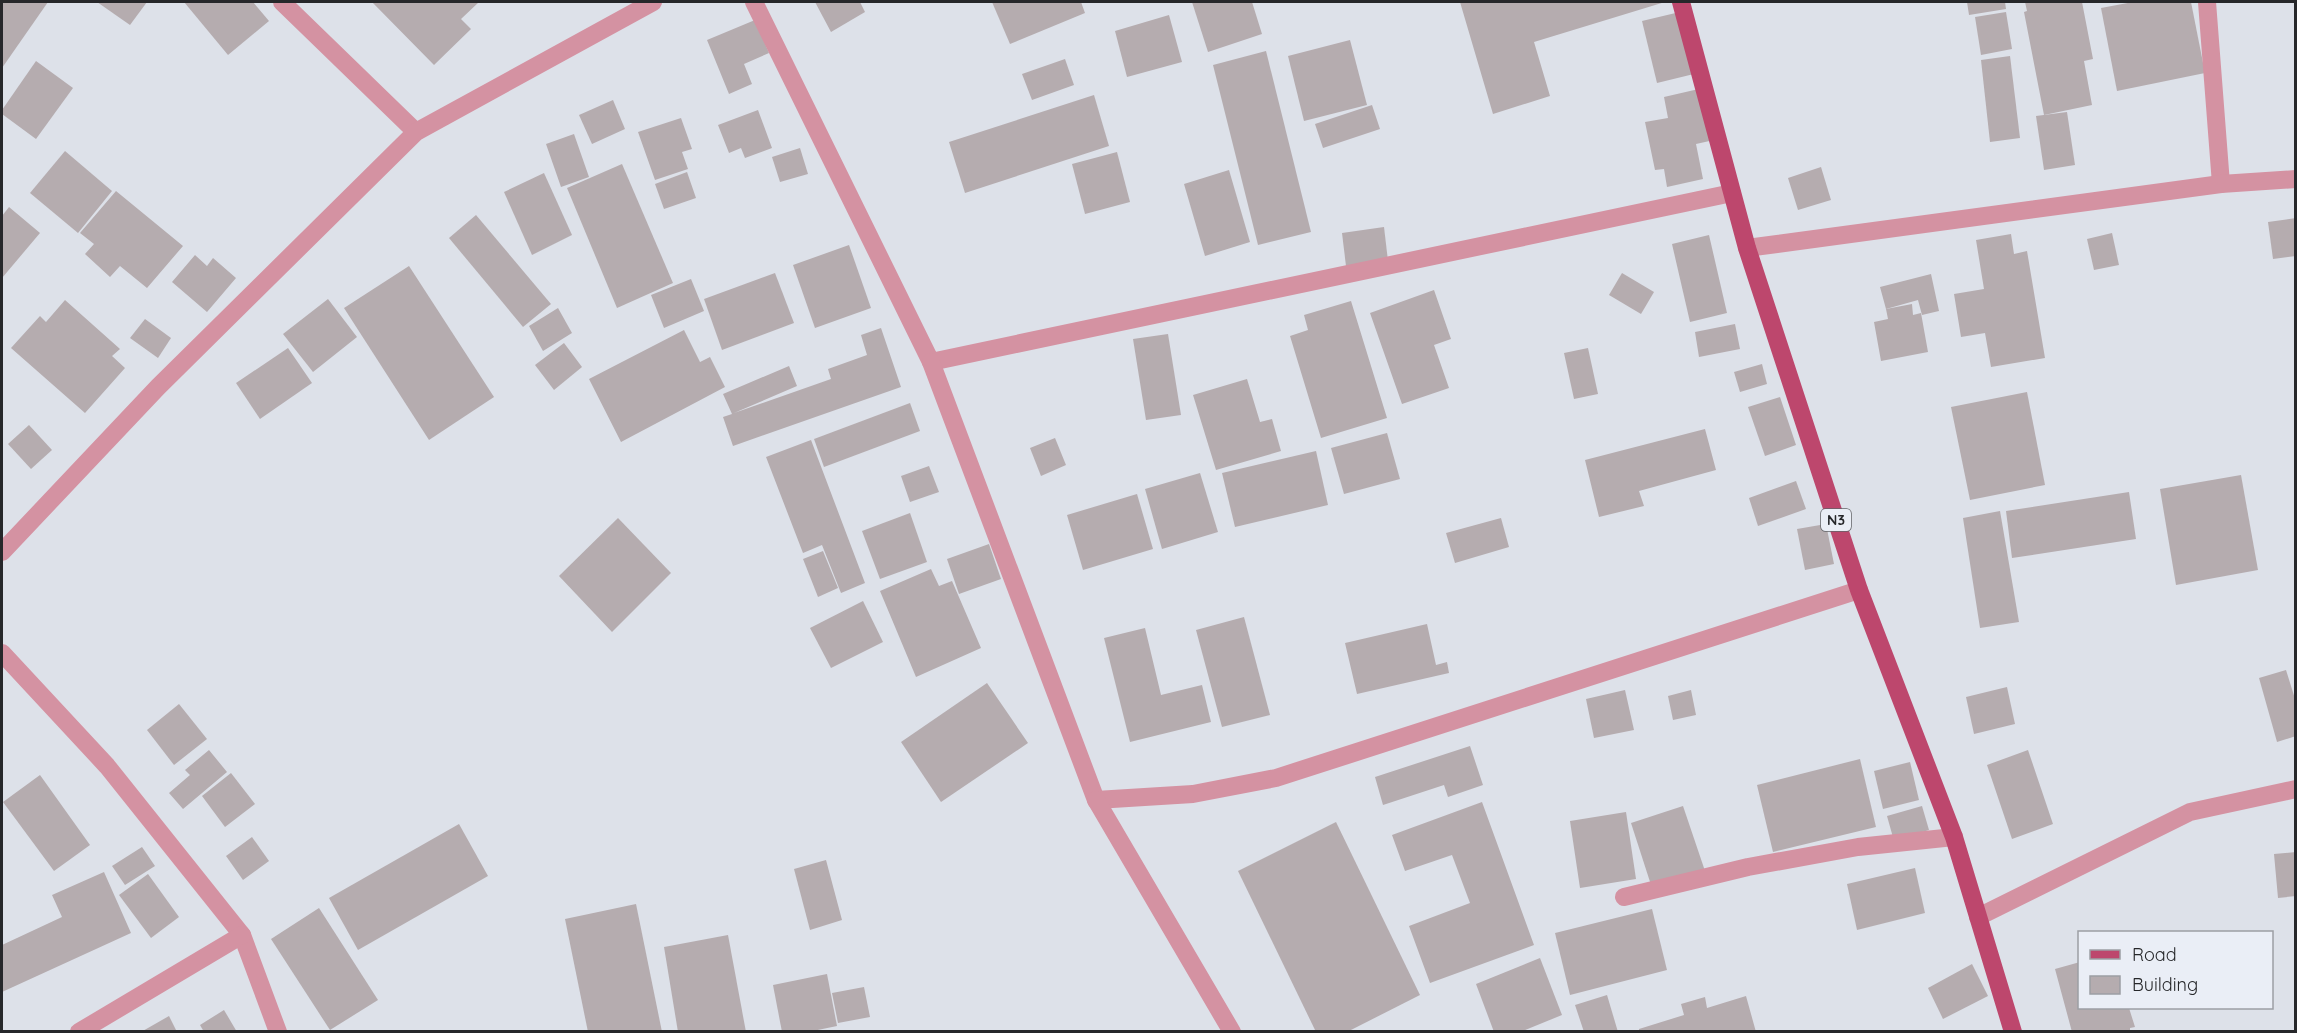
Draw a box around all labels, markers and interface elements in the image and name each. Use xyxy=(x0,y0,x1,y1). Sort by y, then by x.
road number: N3 xyxy=(1821,509,1851,531)
legend xyxy=(2078,931,2273,1009)
text: Road xyxy=(2132,943,2177,966)
text: Building xyxy=(2132,973,2198,996)

